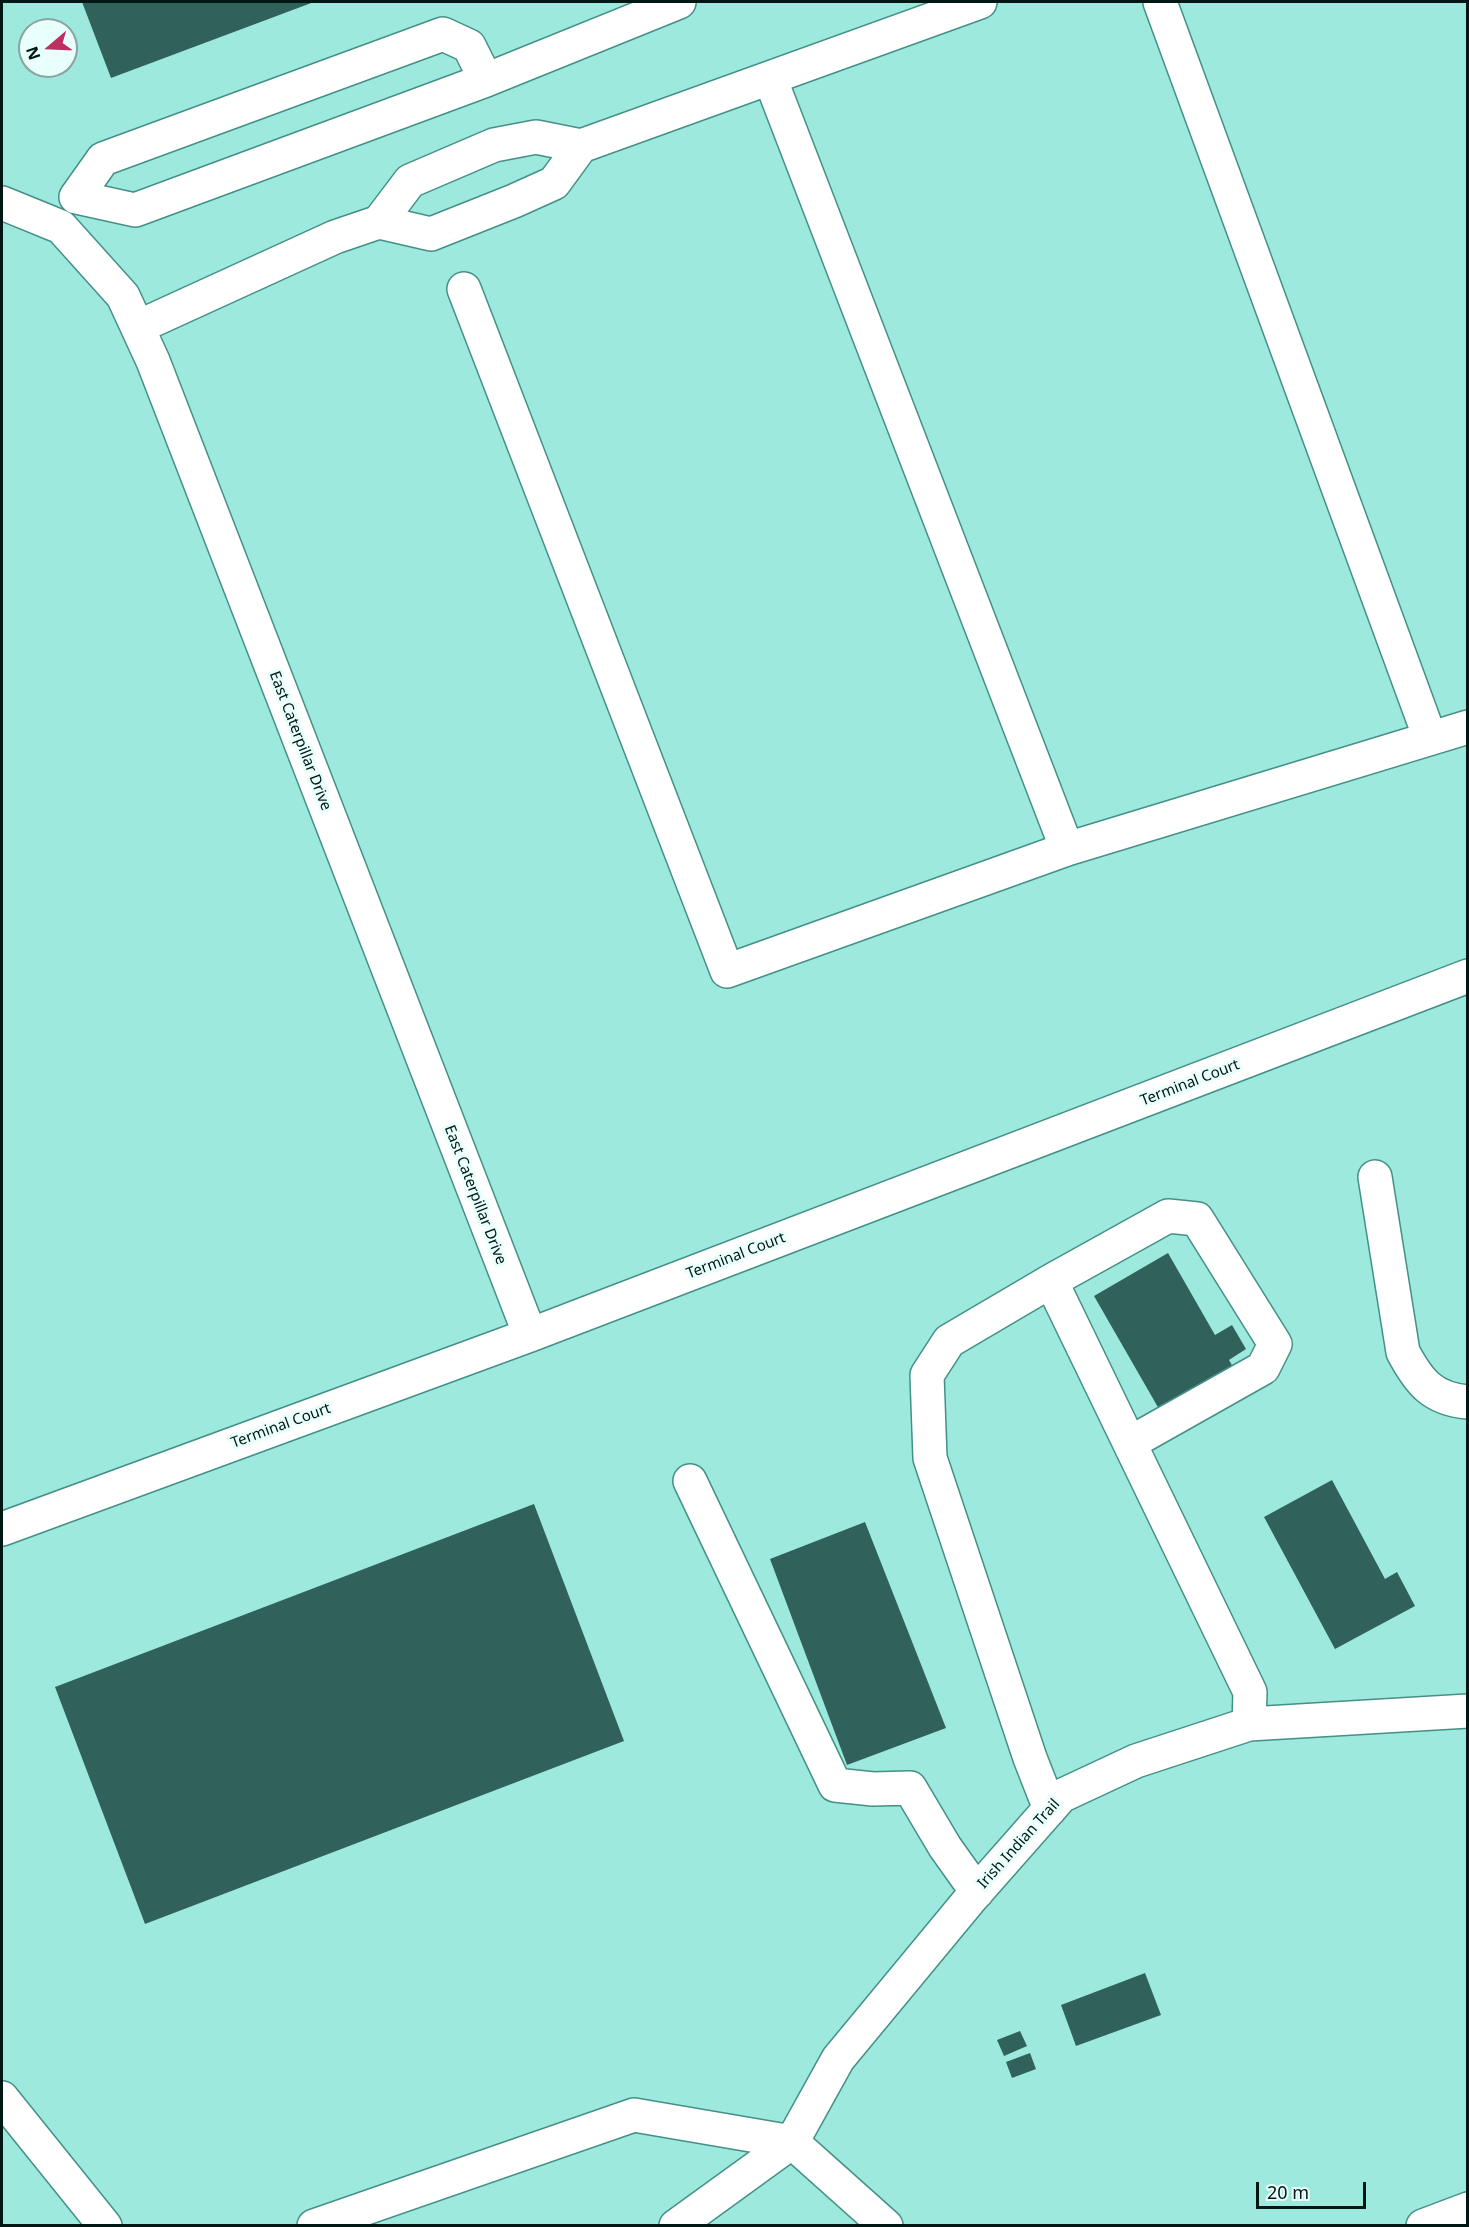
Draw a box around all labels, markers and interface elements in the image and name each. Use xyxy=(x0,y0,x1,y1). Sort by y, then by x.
north arrow xyxy=(18,18,78,78)
text: N xyxy=(20,43,45,63)
street label: East Caterpillar Drive xyxy=(265,669,335,813)
street label: Terminal Court xyxy=(1138,1056,1242,1110)
street label: East Caterpillar Drive xyxy=(440,1123,510,1267)
street label: Terminal Court xyxy=(684,1229,788,1283)
street label: Terminal Court xyxy=(229,1400,333,1452)
street label: Irish Indian Trail xyxy=(974,1796,1064,1892)
scale bar xyxy=(1259,2170,1368,2208)
text: 20 m xyxy=(1267,2180,1309,2204)

